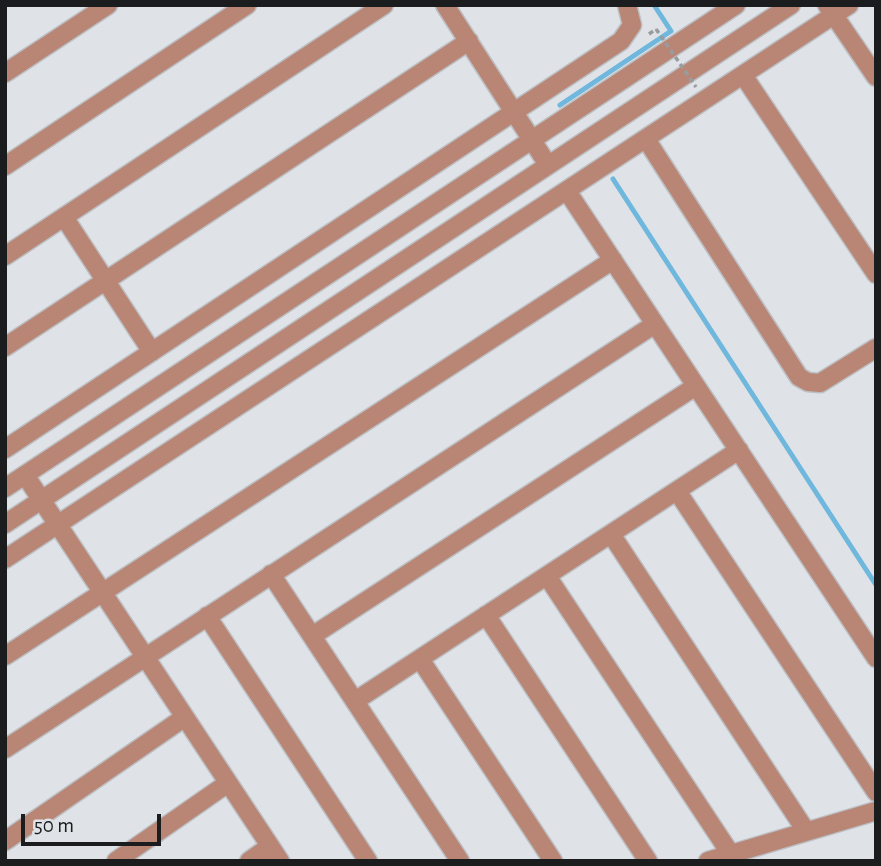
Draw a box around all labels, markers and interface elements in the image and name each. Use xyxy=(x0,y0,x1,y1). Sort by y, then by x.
scale bar xyxy=(24,800,164,844)
text: 50 m xyxy=(34,815,74,836)

